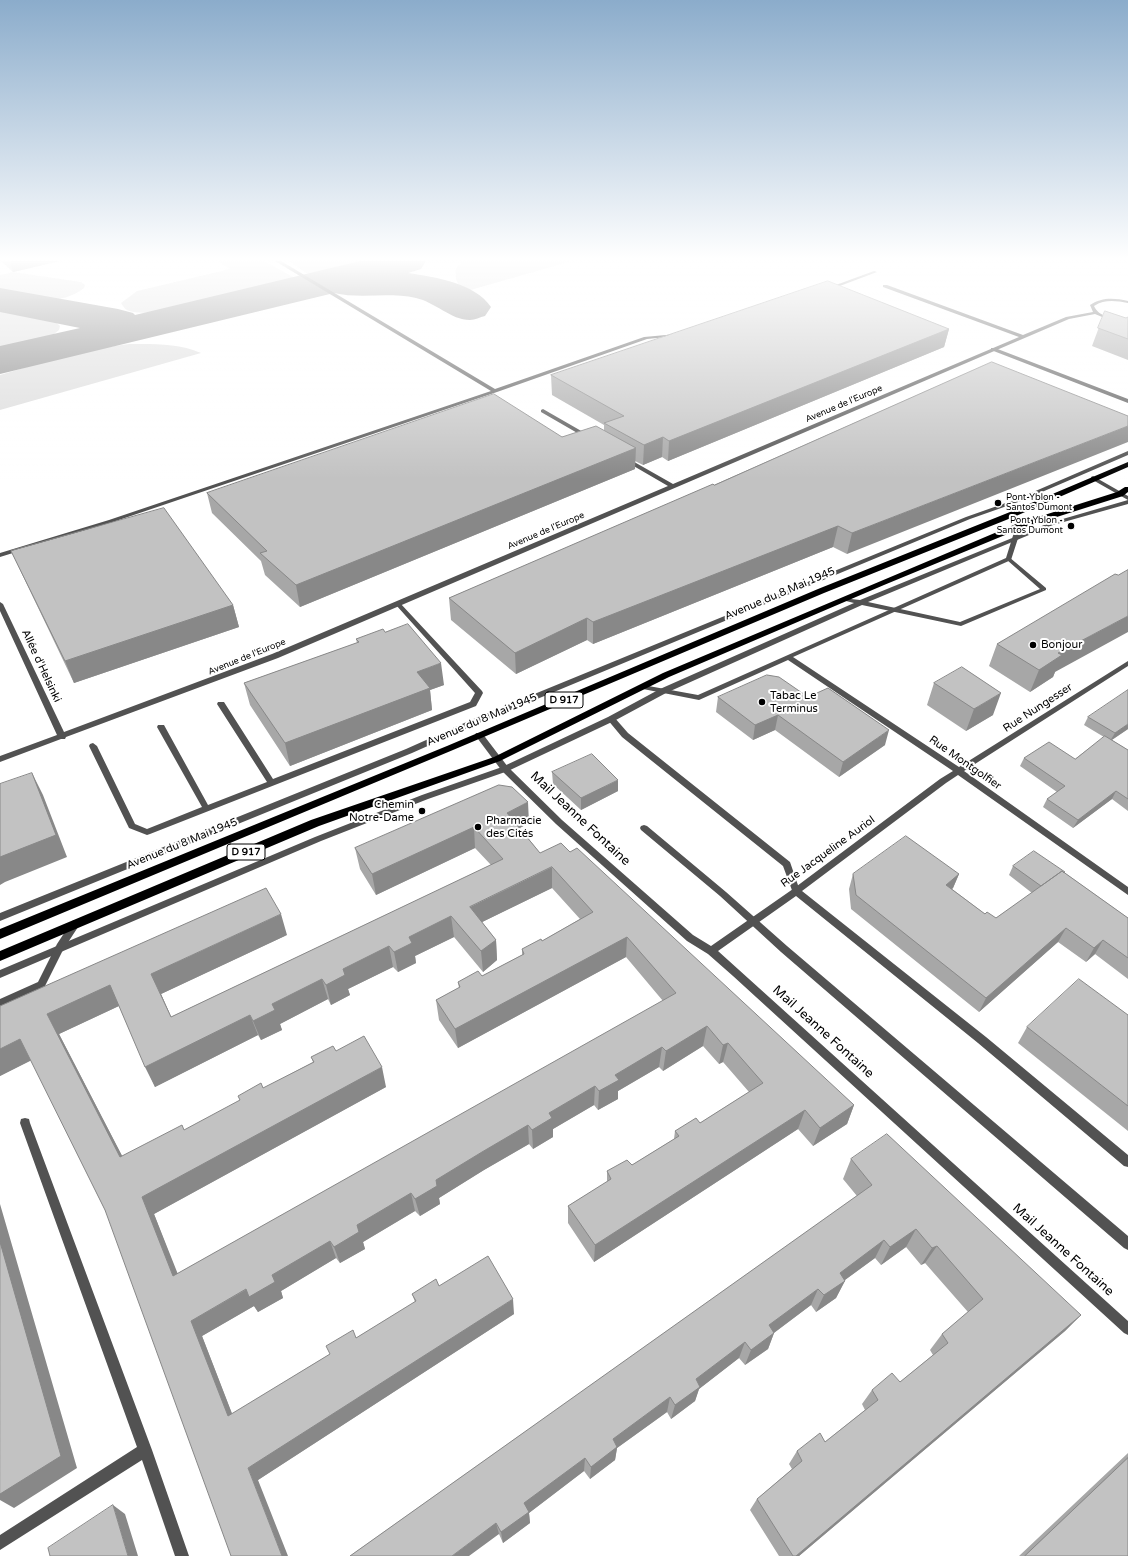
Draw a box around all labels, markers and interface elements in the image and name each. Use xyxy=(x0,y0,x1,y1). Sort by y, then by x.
street label: Avenue de l'Europe xyxy=(804,383,884,425)
place label: Pont-Yblon - Santos Dumont xyxy=(1006,493,1072,514)
marker: Pont-Yblon - Santos Dumont xyxy=(993,498,1003,508)
street label: Avenue de l'Europe xyxy=(506,510,586,552)
place label: Pont Yblon - Santos Dumont xyxy=(997,516,1063,537)
marker: Pont Yblon - Santos Dumont xyxy=(1066,521,1076,531)
street label: Avenue du 8 Mai 1945 xyxy=(723,565,837,623)
street label: Allée d'Helsinki xyxy=(18,627,64,705)
street label: Avenue de l'Europe xyxy=(207,637,287,677)
place label: Bonjour xyxy=(1041,638,1082,652)
marker: Bonjour xyxy=(1028,640,1038,650)
street label: Rue Nungesser xyxy=(1001,681,1075,735)
place label: Tabac Le Terminus xyxy=(770,689,818,715)
street label: Avenue du 8 Mai 1945 xyxy=(425,691,539,749)
road number: D 917 xyxy=(545,692,583,708)
marker: Tabac Le Terminus xyxy=(757,697,767,707)
street label: Rue Montgolfier xyxy=(926,733,1004,793)
street label: Mail Jeanne Fontaine xyxy=(527,769,633,869)
place label: Chemin Notre-Dame xyxy=(349,798,414,824)
marker: Chemin Notre-Dame xyxy=(417,806,427,816)
street label: Rue Jacqueline Auriol xyxy=(778,813,878,891)
place label: Pharmacie des Cités xyxy=(486,814,542,840)
street label: Avenue du 8 Mai 1945 xyxy=(125,816,239,872)
marker: Pharmacie des Cités xyxy=(473,822,483,832)
road number: D 917 xyxy=(227,844,265,860)
street label: Mail Jeanne Fontaine xyxy=(769,982,877,1082)
street label: Mail Jeanne Fontaine xyxy=(1009,1200,1117,1300)

